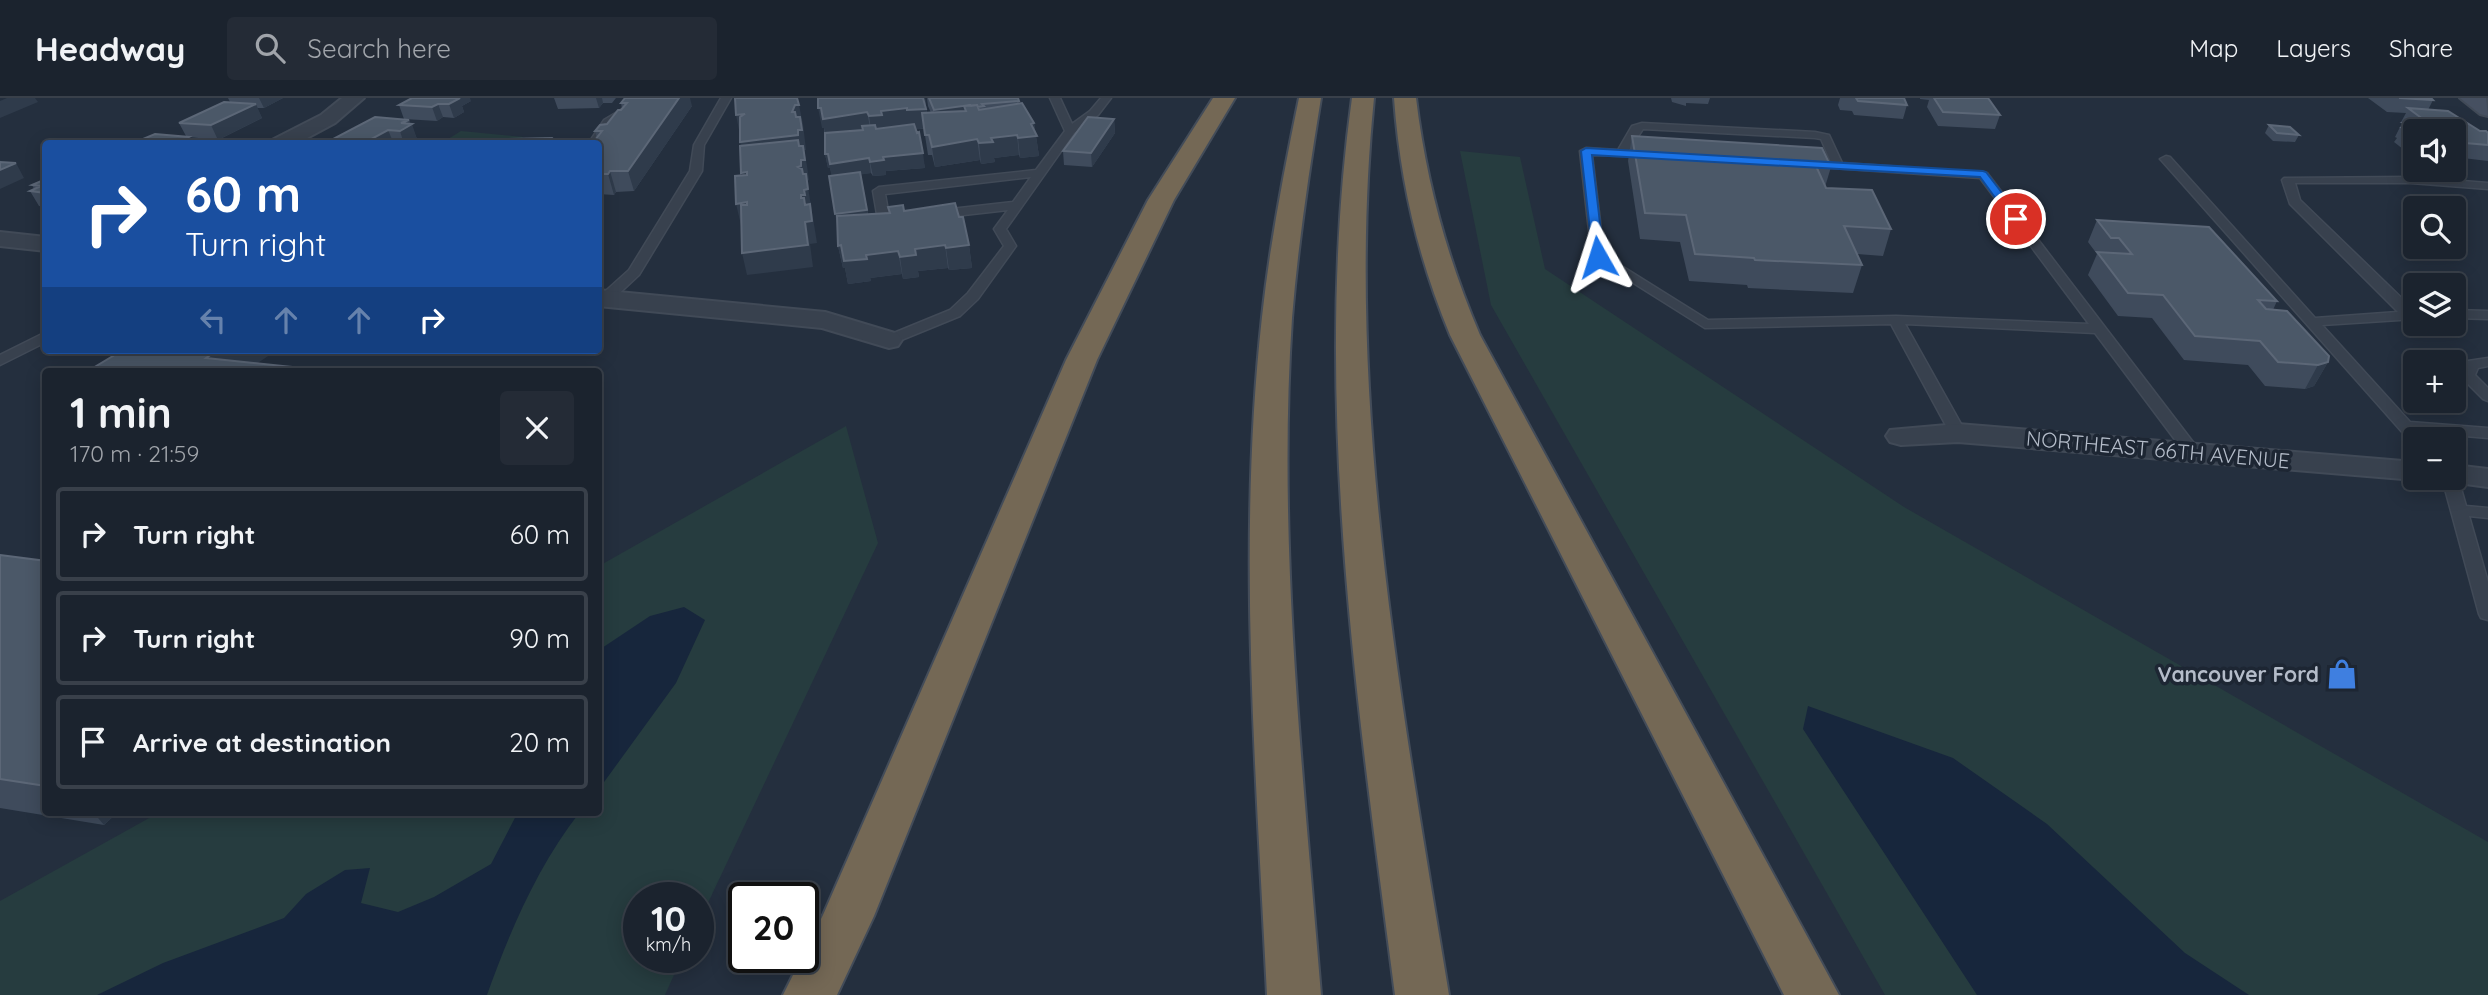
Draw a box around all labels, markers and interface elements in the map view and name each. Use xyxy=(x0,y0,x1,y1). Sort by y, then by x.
search box xyxy=(227,17,717,80)
text: Headway xyxy=(35,28,185,69)
icon: search xyxy=(251,29,289,67)
text: Search here xyxy=(307,32,451,65)
text: Map xyxy=(2189,33,2238,63)
text: Layers xyxy=(2276,33,2351,63)
text: Share xyxy=(2389,33,2453,63)
map controls xyxy=(2403,119,2466,490)
button: sound xyxy=(2403,119,2466,182)
text: 60 m xyxy=(185,163,301,224)
icon: right xyxy=(70,168,161,259)
pin xyxy=(1986,189,2046,249)
button: search xyxy=(2403,196,2466,259)
icon: arrive xyxy=(1997,200,2035,238)
position arrow xyxy=(1561,220,1635,294)
text: Turn right xyxy=(185,224,326,264)
button: layers xyxy=(2403,273,2466,336)
icon: left xyxy=(194,301,232,339)
icon: ahead xyxy=(267,301,305,339)
icon: ahead xyxy=(340,301,378,339)
icon: right xyxy=(413,301,451,339)
button: + xyxy=(2403,350,2466,413)
text: 1 min xyxy=(70,386,172,439)
button: close xyxy=(500,391,574,465)
street label: NORTHEAST 66TH AVENUE xyxy=(2025,425,2291,473)
button: − xyxy=(2403,427,2466,490)
text: 170 m · 21:59 xyxy=(70,439,199,468)
icon: right xyxy=(74,515,112,553)
text: Turn right xyxy=(133,518,255,551)
text: 60 m xyxy=(510,518,570,551)
icon: right xyxy=(74,619,112,657)
text: Turn right xyxy=(133,622,255,655)
text: 90 m xyxy=(509,622,570,655)
shop icon: Vancouver Ford xyxy=(2325,657,2359,691)
place label: Vancouver Ford xyxy=(2157,661,2319,687)
icon: arrive xyxy=(74,723,112,761)
text: Arrive at destination xyxy=(133,726,391,759)
text: 20 m xyxy=(509,726,570,759)
speed limit sign: 20 xyxy=(728,882,819,973)
text: 10 xyxy=(651,896,686,940)
text: km/h xyxy=(646,933,691,956)

